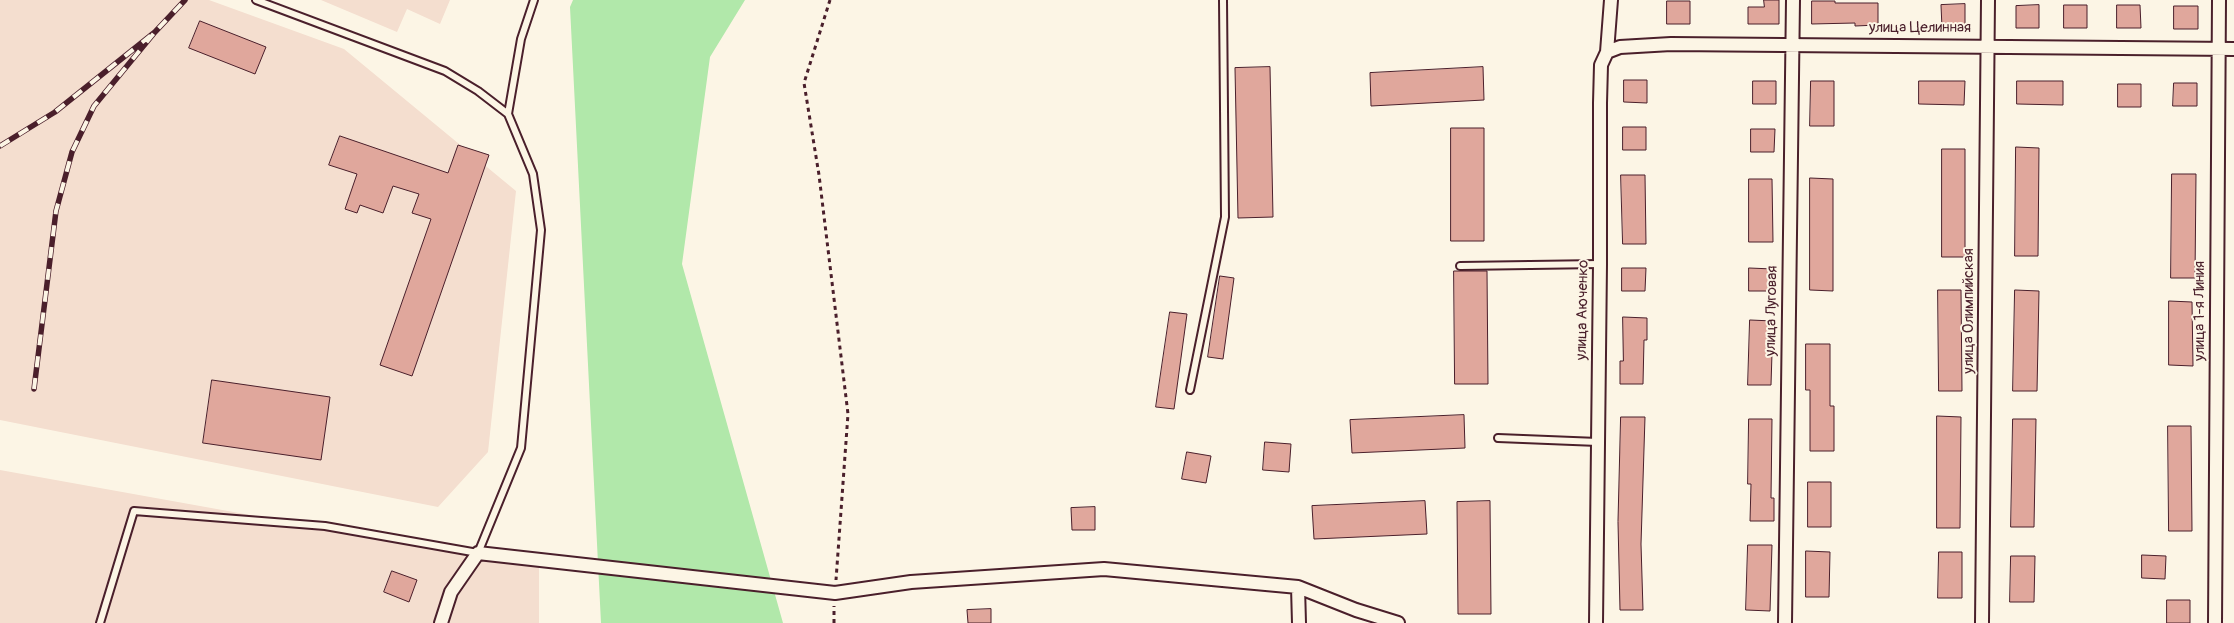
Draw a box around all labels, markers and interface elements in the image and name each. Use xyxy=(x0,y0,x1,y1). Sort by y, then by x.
street label: улица Целинная xyxy=(1869,19,1971,37)
street label: улица Олимпийская xyxy=(1960,248,1978,374)
street label: улица Аюченко xyxy=(1573,260,1593,360)
street label: улица 1-я Линия xyxy=(2191,261,2209,361)
street label: улица Луговая xyxy=(1762,266,1782,356)

